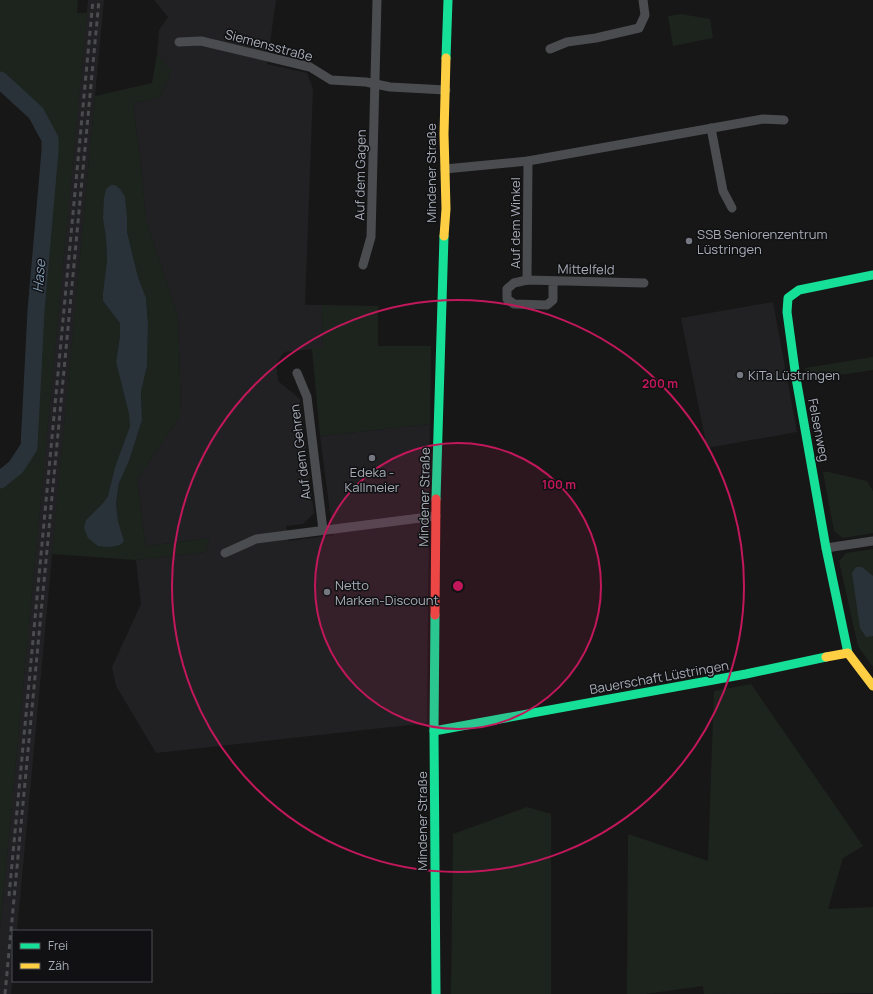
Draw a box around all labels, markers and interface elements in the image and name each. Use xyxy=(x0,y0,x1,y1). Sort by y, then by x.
street label: Siemensstraße xyxy=(223,25,315,66)
street label: Mindener Straße xyxy=(422,123,440,223)
street label: Auf dem Gagen xyxy=(350,129,370,221)
street label: Auf dem Winkel xyxy=(506,177,524,269)
place label: SSB Seniorenzentrum Lüstringen xyxy=(697,225,827,258)
marker: SSB Seniorenzentrum Lüstringen xyxy=(684,236,694,246)
water label: Hase xyxy=(28,258,49,293)
street label: Mittelfeld xyxy=(557,260,615,278)
place label: KiTa Lüstringen xyxy=(748,366,840,384)
marker: KiTa Lüstringen xyxy=(735,370,745,380)
text: 200 m xyxy=(642,375,678,392)
street label: Felsenweg xyxy=(804,397,834,463)
street label: Auf dem Gehren xyxy=(285,403,315,501)
street label: Mindener Straße xyxy=(414,447,434,547)
marker: Edeka - Kallmeier xyxy=(367,453,377,463)
place label: Edeka - Kallmeier xyxy=(345,463,400,496)
text: 100 m xyxy=(542,476,576,493)
place label: Netto Marken-Discount xyxy=(335,576,439,609)
centre of rings xyxy=(451,579,465,593)
marker: Netto Marken-Discount xyxy=(322,587,332,597)
street label: Bauerschaft Lüstringen xyxy=(588,656,730,698)
street label: Mindener Straße xyxy=(413,771,431,871)
legend xyxy=(12,930,152,982)
text: Frei xyxy=(48,937,68,954)
text: Zäh xyxy=(48,957,69,974)

